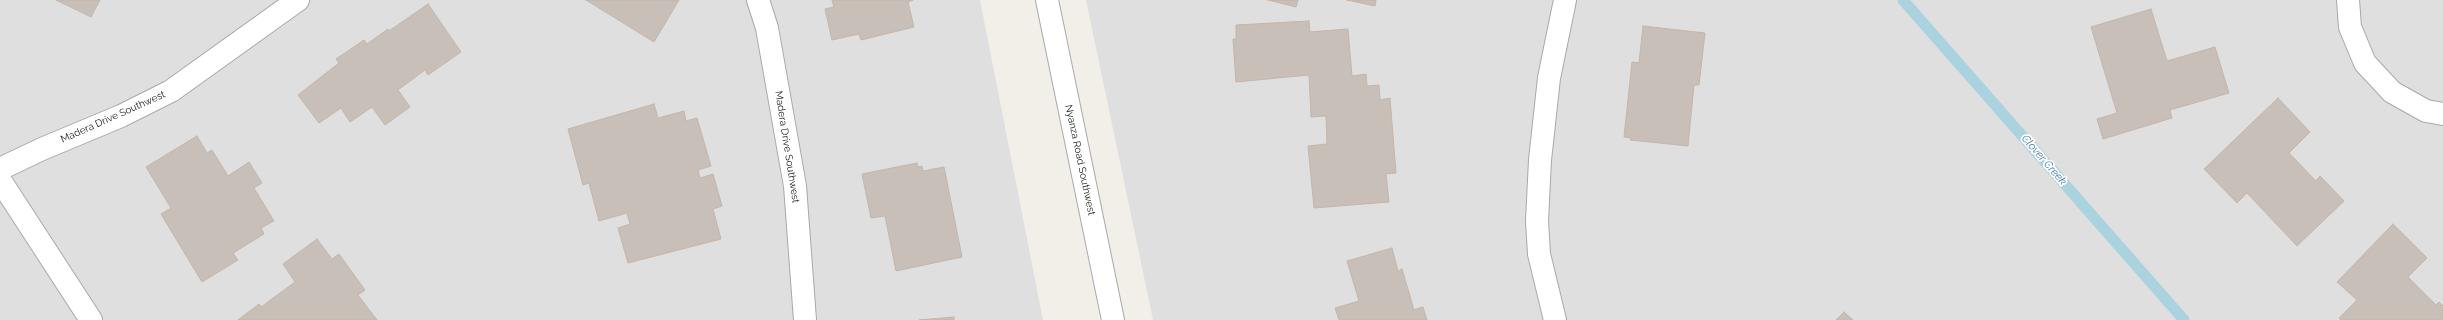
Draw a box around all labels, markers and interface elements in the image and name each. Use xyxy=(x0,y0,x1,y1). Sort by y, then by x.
street label: Madera Drive Southwest xyxy=(59,89,167,145)
street label: Madera Drive Southwest xyxy=(772,90,802,204)
street label: Nyanza Road Southwest xyxy=(1062,104,1098,216)
water label: Clover Creek xyxy=(2019,132,2069,188)

